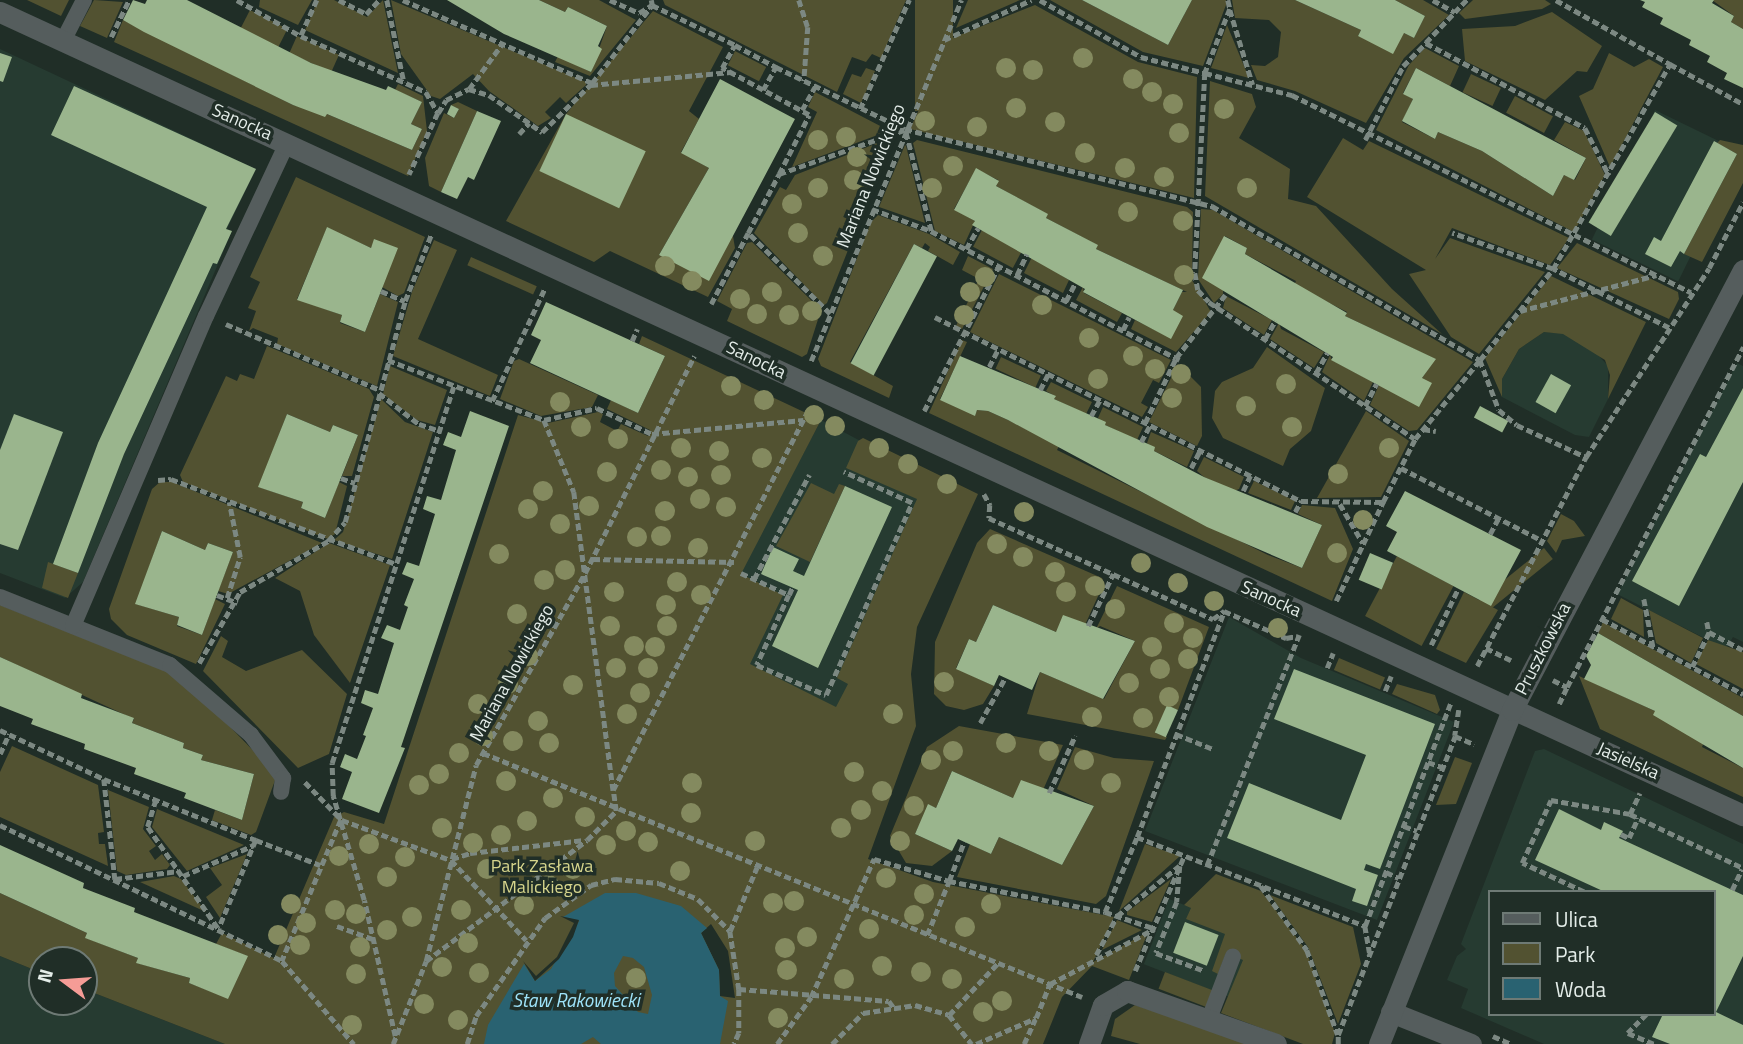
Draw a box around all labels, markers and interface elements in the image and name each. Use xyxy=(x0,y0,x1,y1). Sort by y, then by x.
street label: Sanocka xyxy=(209,99,275,145)
street label: Mariana Nowickiego xyxy=(832,101,910,251)
street label: Sanocka xyxy=(723,336,789,384)
street label: Sanocka xyxy=(1238,576,1304,622)
street label: Pruszkowska xyxy=(1511,599,1575,699)
street label: Mariana Nowickiego xyxy=(465,601,559,745)
street label: Jasielska xyxy=(1594,738,1662,784)
park label: Park Zasława Malickiego xyxy=(491,856,593,898)
legend xyxy=(1488,890,1715,1016)
text: Ulica xyxy=(1555,903,1598,935)
text: Park xyxy=(1555,938,1595,970)
north arrow xyxy=(28,946,98,1016)
text: N xyxy=(28,965,60,986)
text: Woda xyxy=(1555,973,1606,1005)
water label: Staw Rakowiecki xyxy=(512,989,640,1011)

